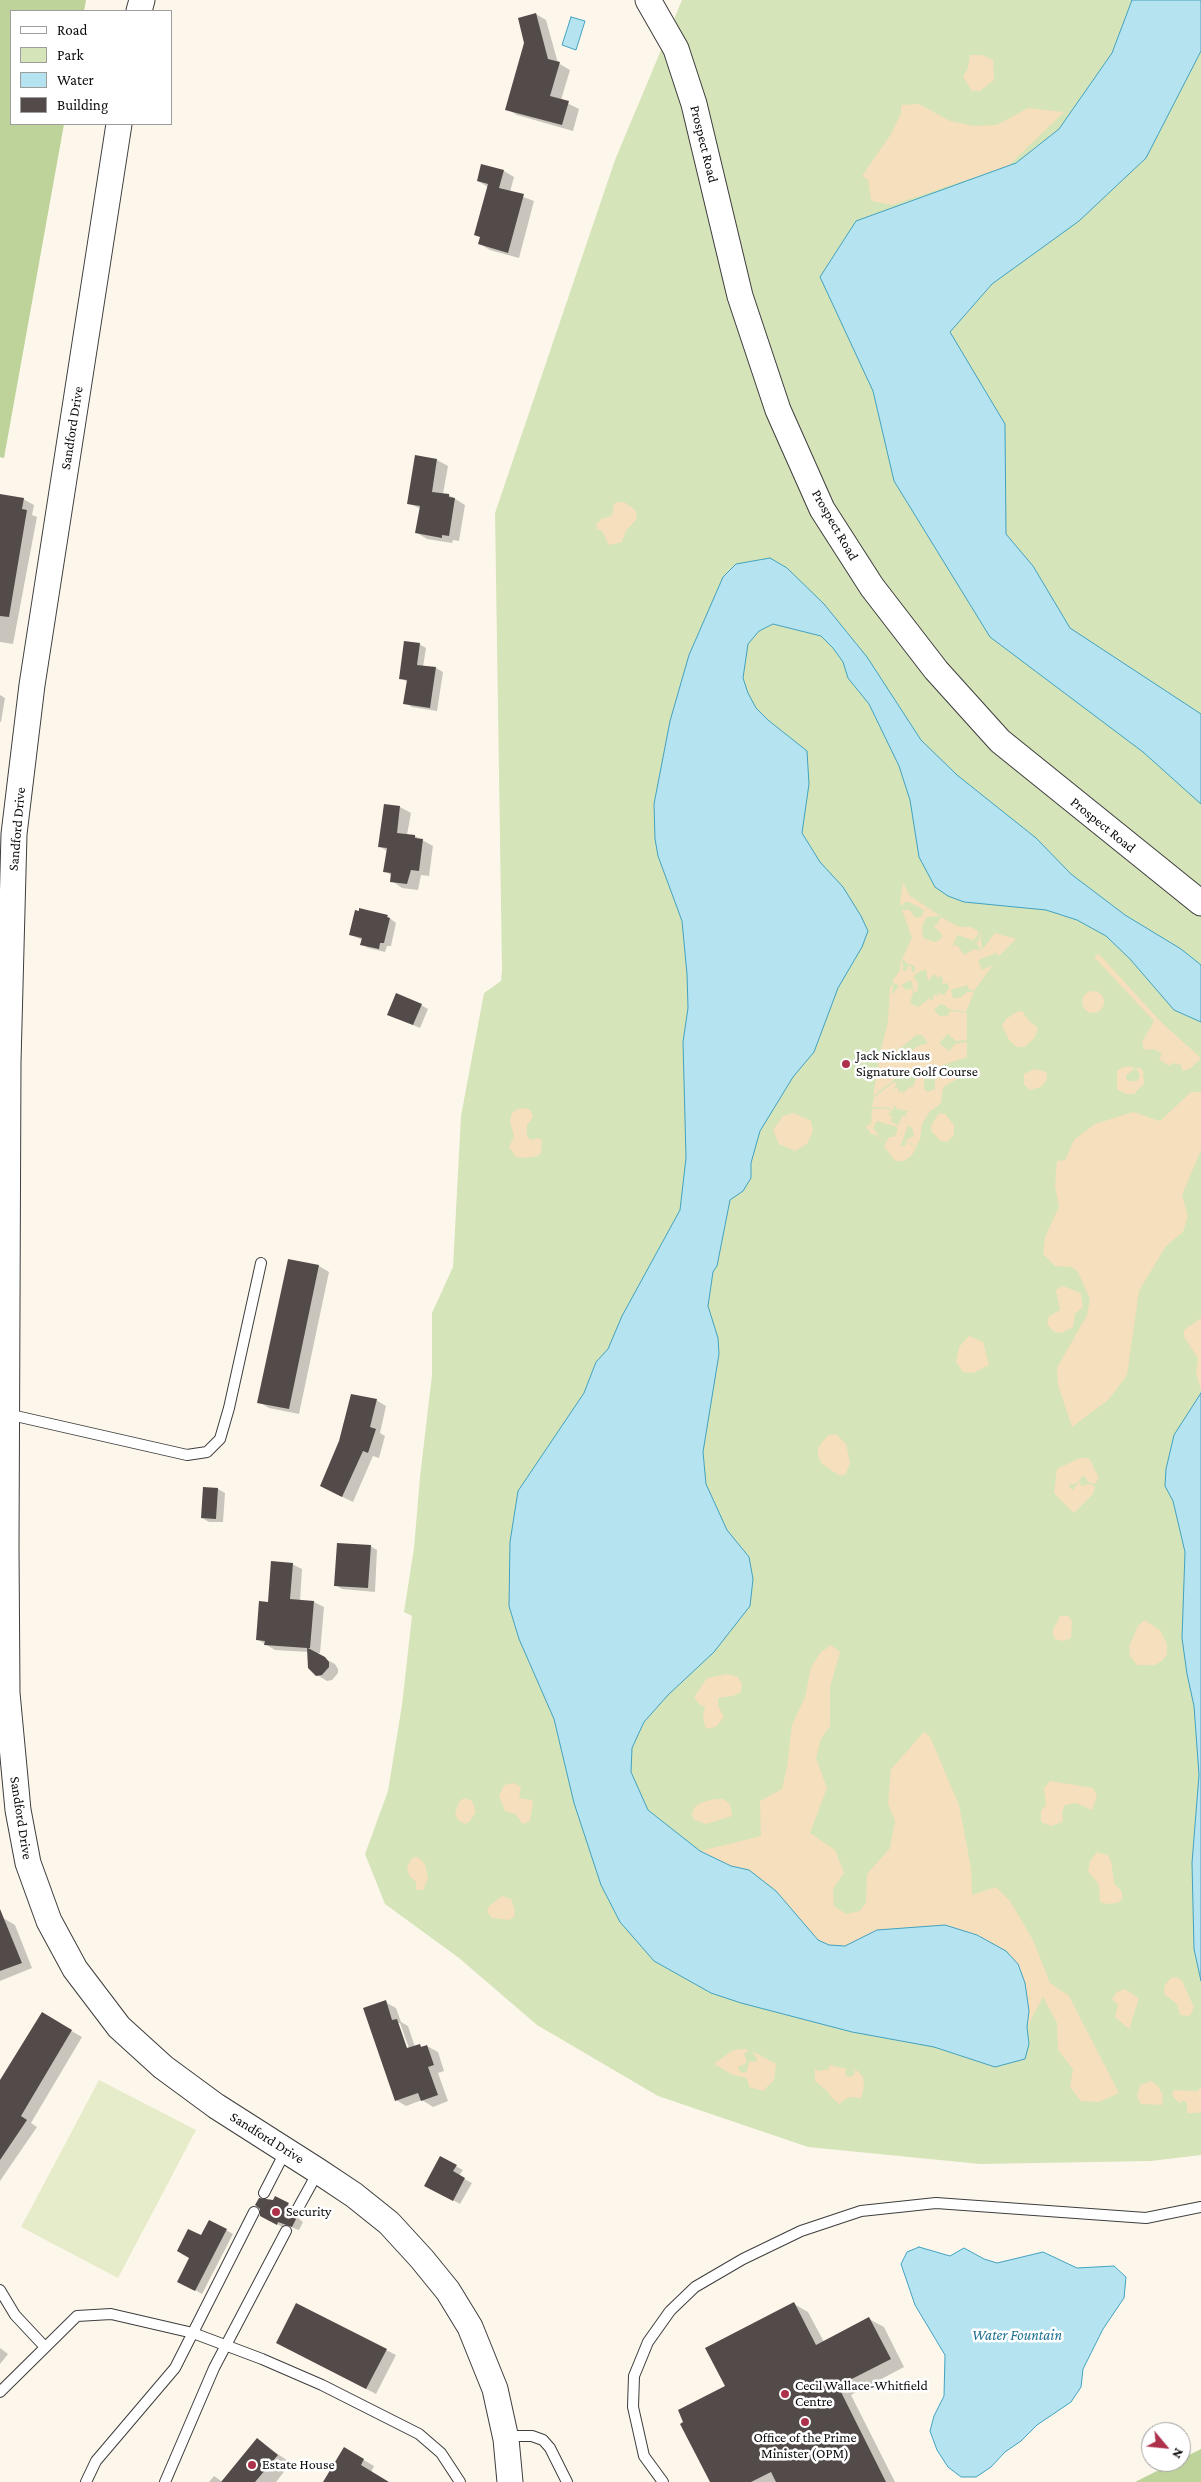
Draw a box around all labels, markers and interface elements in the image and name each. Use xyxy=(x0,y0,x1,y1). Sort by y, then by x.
legend xyxy=(10,10,172,125)
text: Road xyxy=(57,22,87,38)
text: Park xyxy=(57,47,84,63)
text: Water xyxy=(57,72,94,88)
text: Building xyxy=(57,97,108,113)
street label: Prospect Road xyxy=(686,104,722,184)
street label: Sandford Drive xyxy=(57,385,87,471)
street label: Prospect Road xyxy=(808,487,862,563)
street label: Sandford Drive xyxy=(5,786,29,872)
street label: Prospect Road xyxy=(1067,794,1139,856)
place label: Jack Nicklaus Signature Golf Course xyxy=(856,1048,978,1080)
marker: Jack Nicklaus Signature Golf Course xyxy=(840,1058,852,1070)
street label: Sandford Drive xyxy=(6,1775,36,1861)
street label: Sandford Drive xyxy=(227,2109,307,2167)
place label: Security xyxy=(286,2204,332,2220)
marker: Security xyxy=(270,2206,282,2218)
water label: Water Fountain xyxy=(972,2326,1062,2344)
place label: Cecil Wallace-Whitfield Centre xyxy=(795,2378,928,2410)
marker: Cecil Wallace-Whitfield Centre xyxy=(779,2388,791,2400)
marker: Office of the Prime Minister (OPM) xyxy=(799,2416,811,2428)
north arrow xyxy=(1141,2422,1191,2472)
place label: Office of the Prime Minister (OPM) xyxy=(753,2430,857,2462)
text: N xyxy=(1169,2446,1188,2462)
place label: Estate House xyxy=(262,2457,335,2473)
marker: Estate House xyxy=(246,2459,258,2471)

